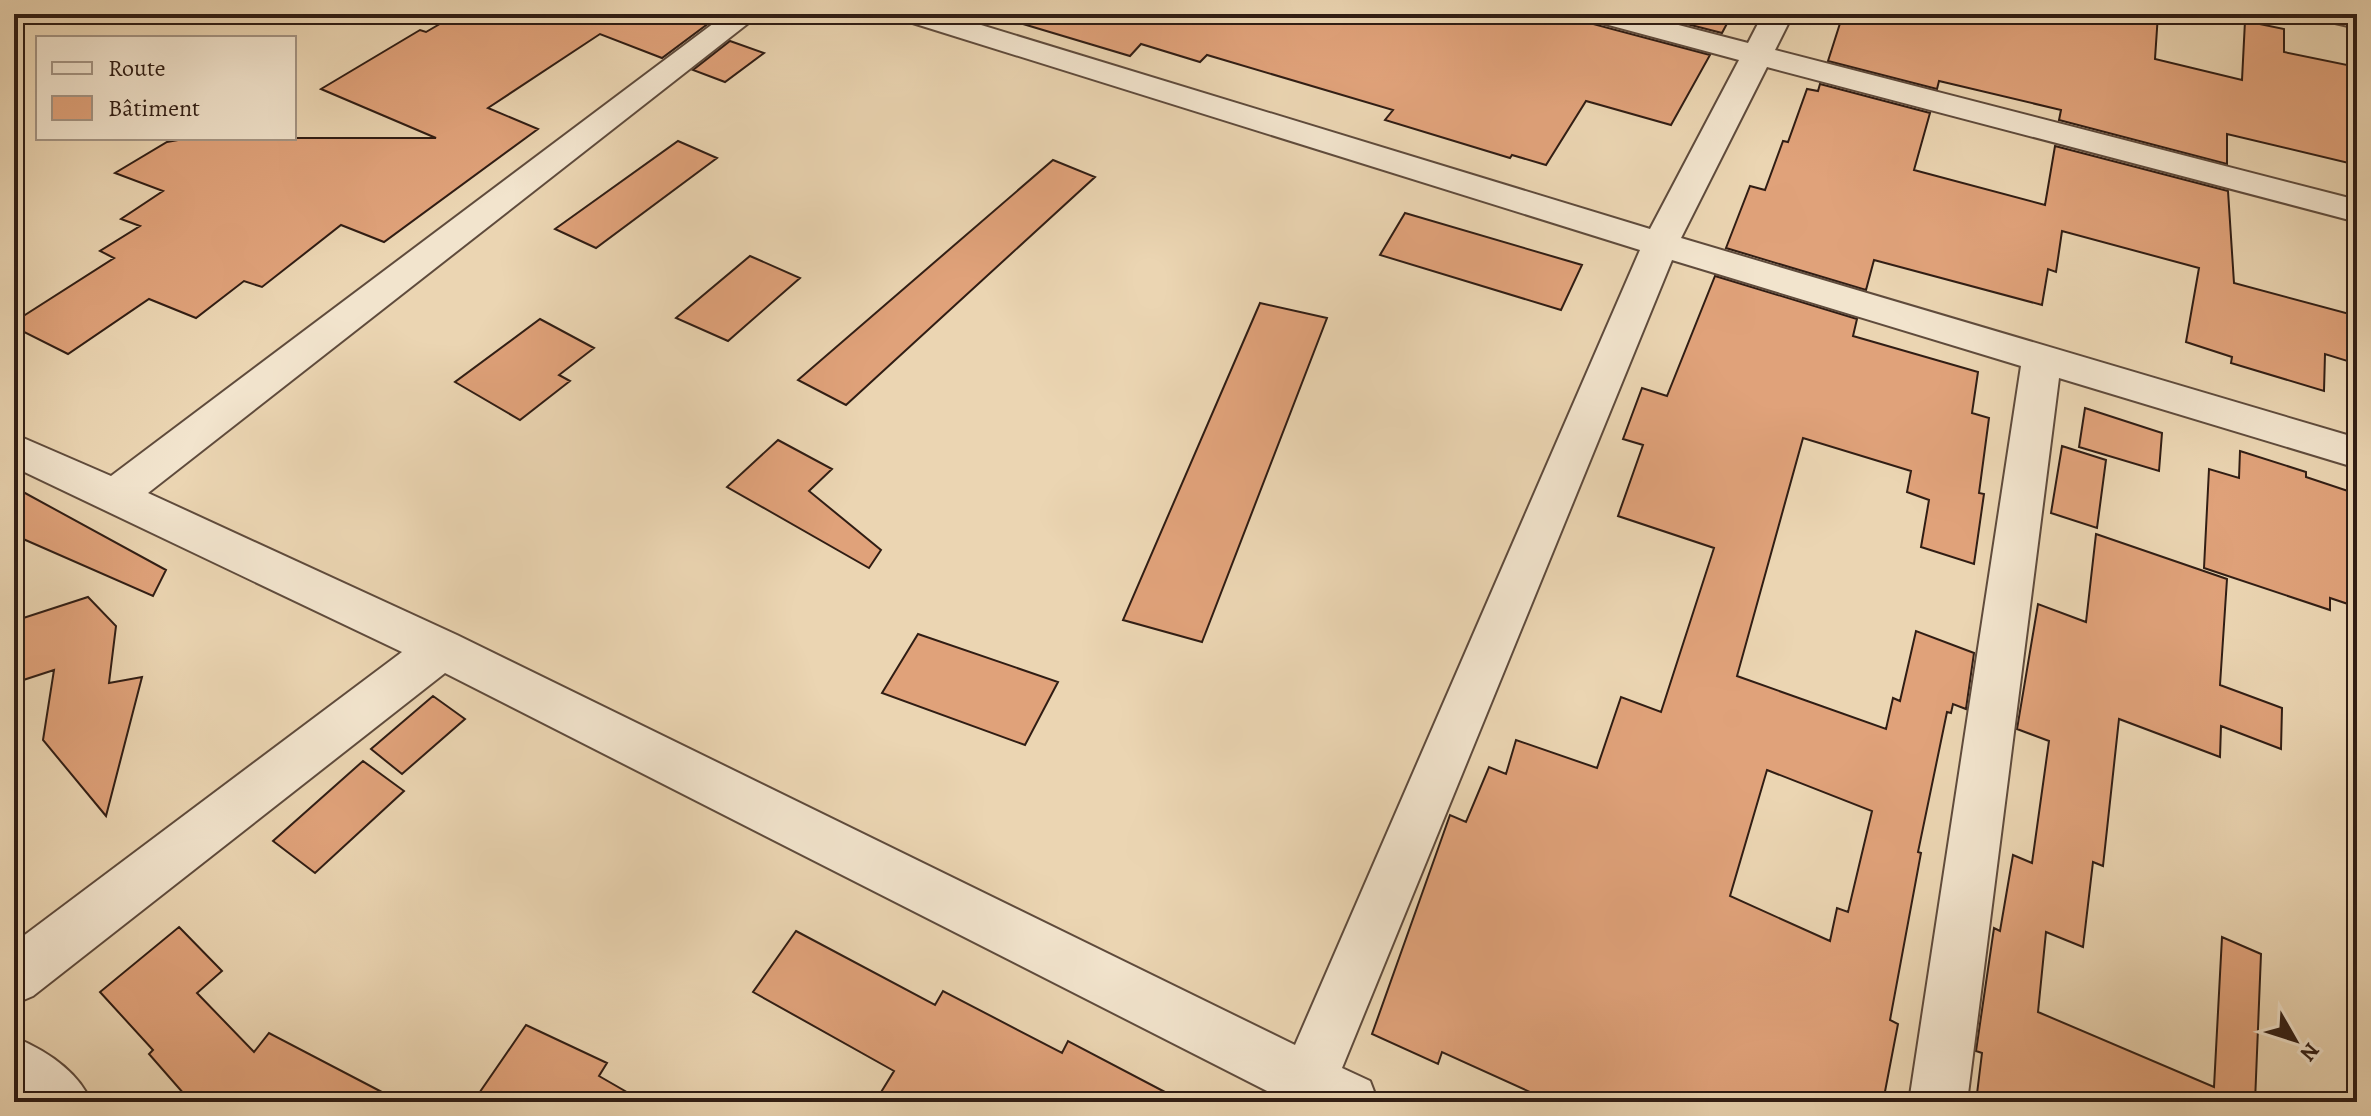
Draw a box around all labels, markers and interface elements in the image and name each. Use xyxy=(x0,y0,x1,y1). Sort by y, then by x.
legend xyxy=(36,36,296,140)
text: Route xyxy=(108,52,166,84)
text: Bâtiment xyxy=(108,92,200,124)
north arrow xyxy=(2255,1000,2335,1080)
text: N xyxy=(2293,1036,2326,1068)

